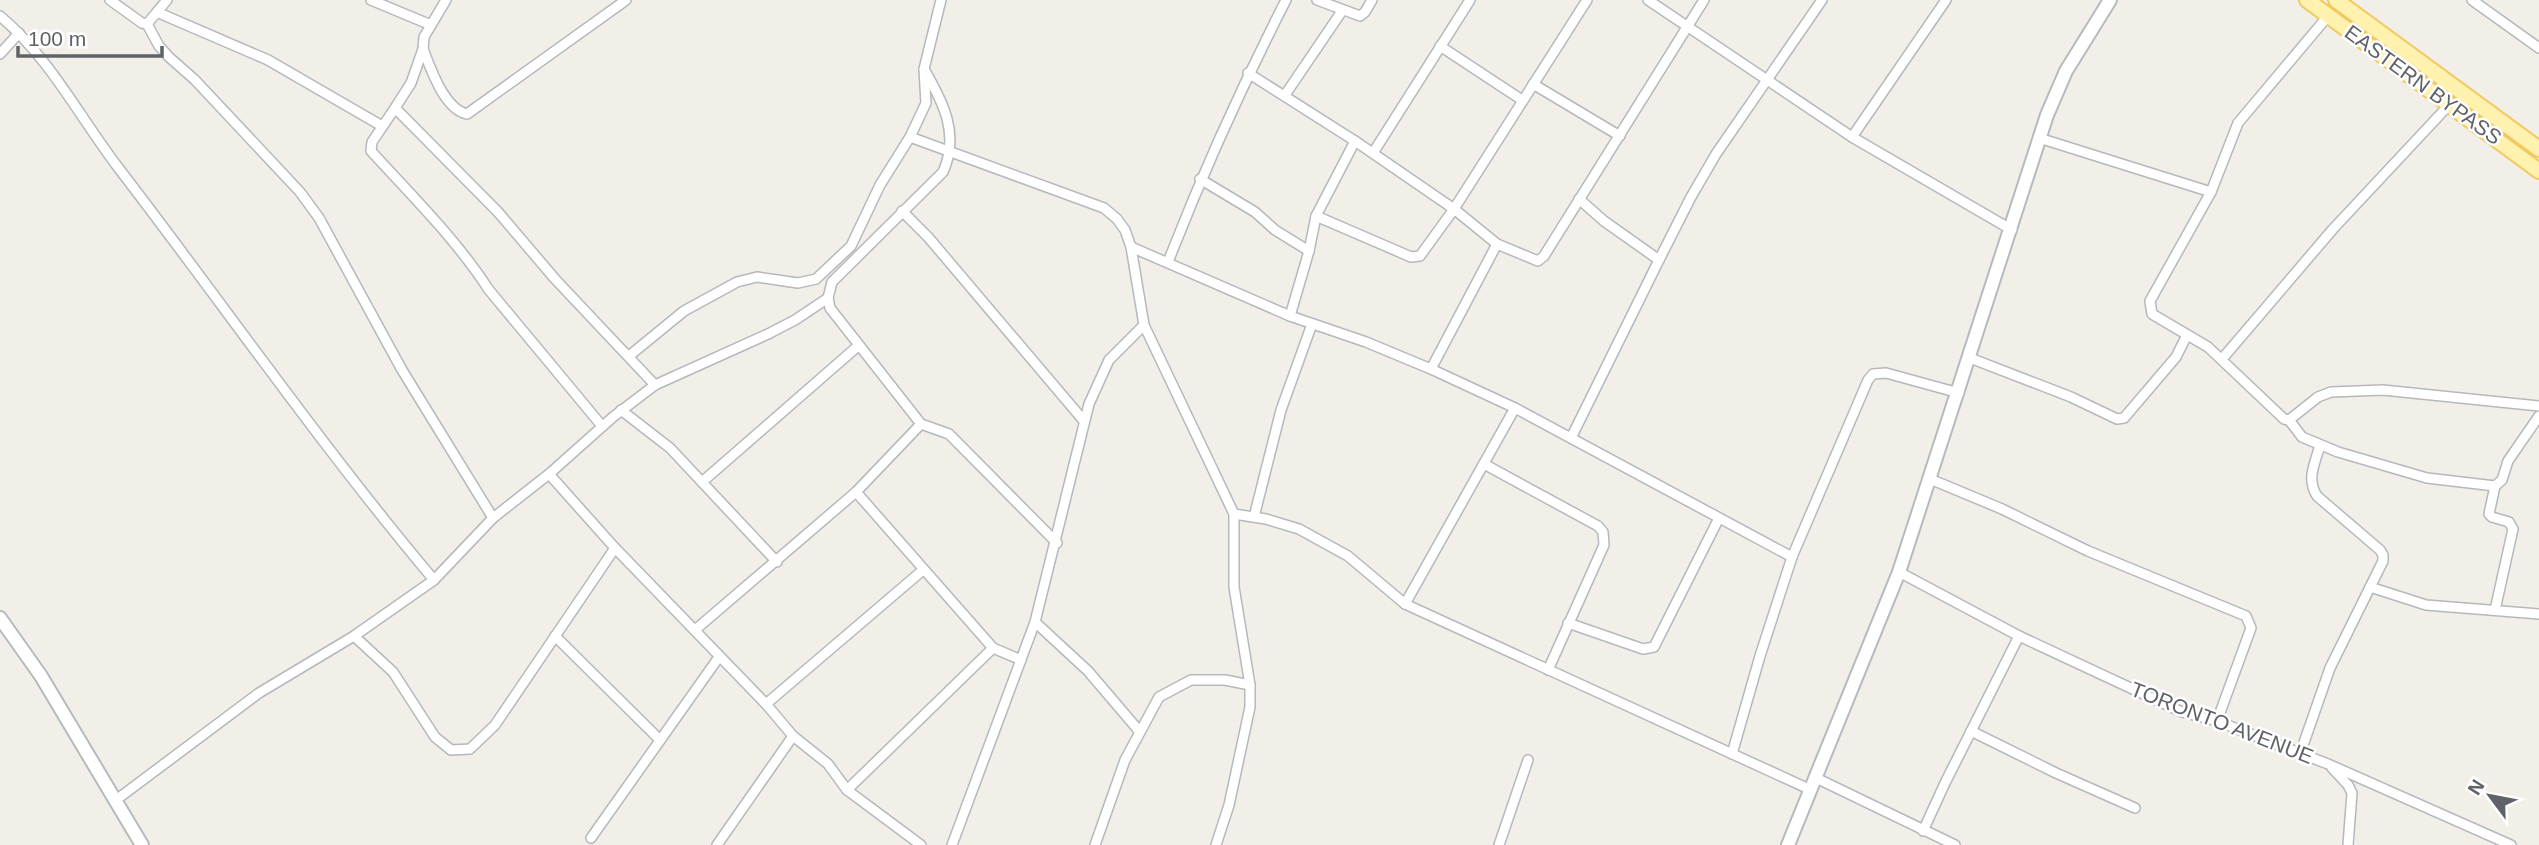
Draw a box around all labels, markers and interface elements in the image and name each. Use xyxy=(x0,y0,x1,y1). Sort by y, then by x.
scale bar xyxy=(18,14,161,58)
street label: EASTERN BYPASS xyxy=(2341,20,2506,149)
text: 100 m xyxy=(28,27,86,50)
street label: TORONTO AVENUE xyxy=(2128,677,2317,768)
north arrow xyxy=(2455,761,2525,831)
text: N xyxy=(2463,776,2489,799)

